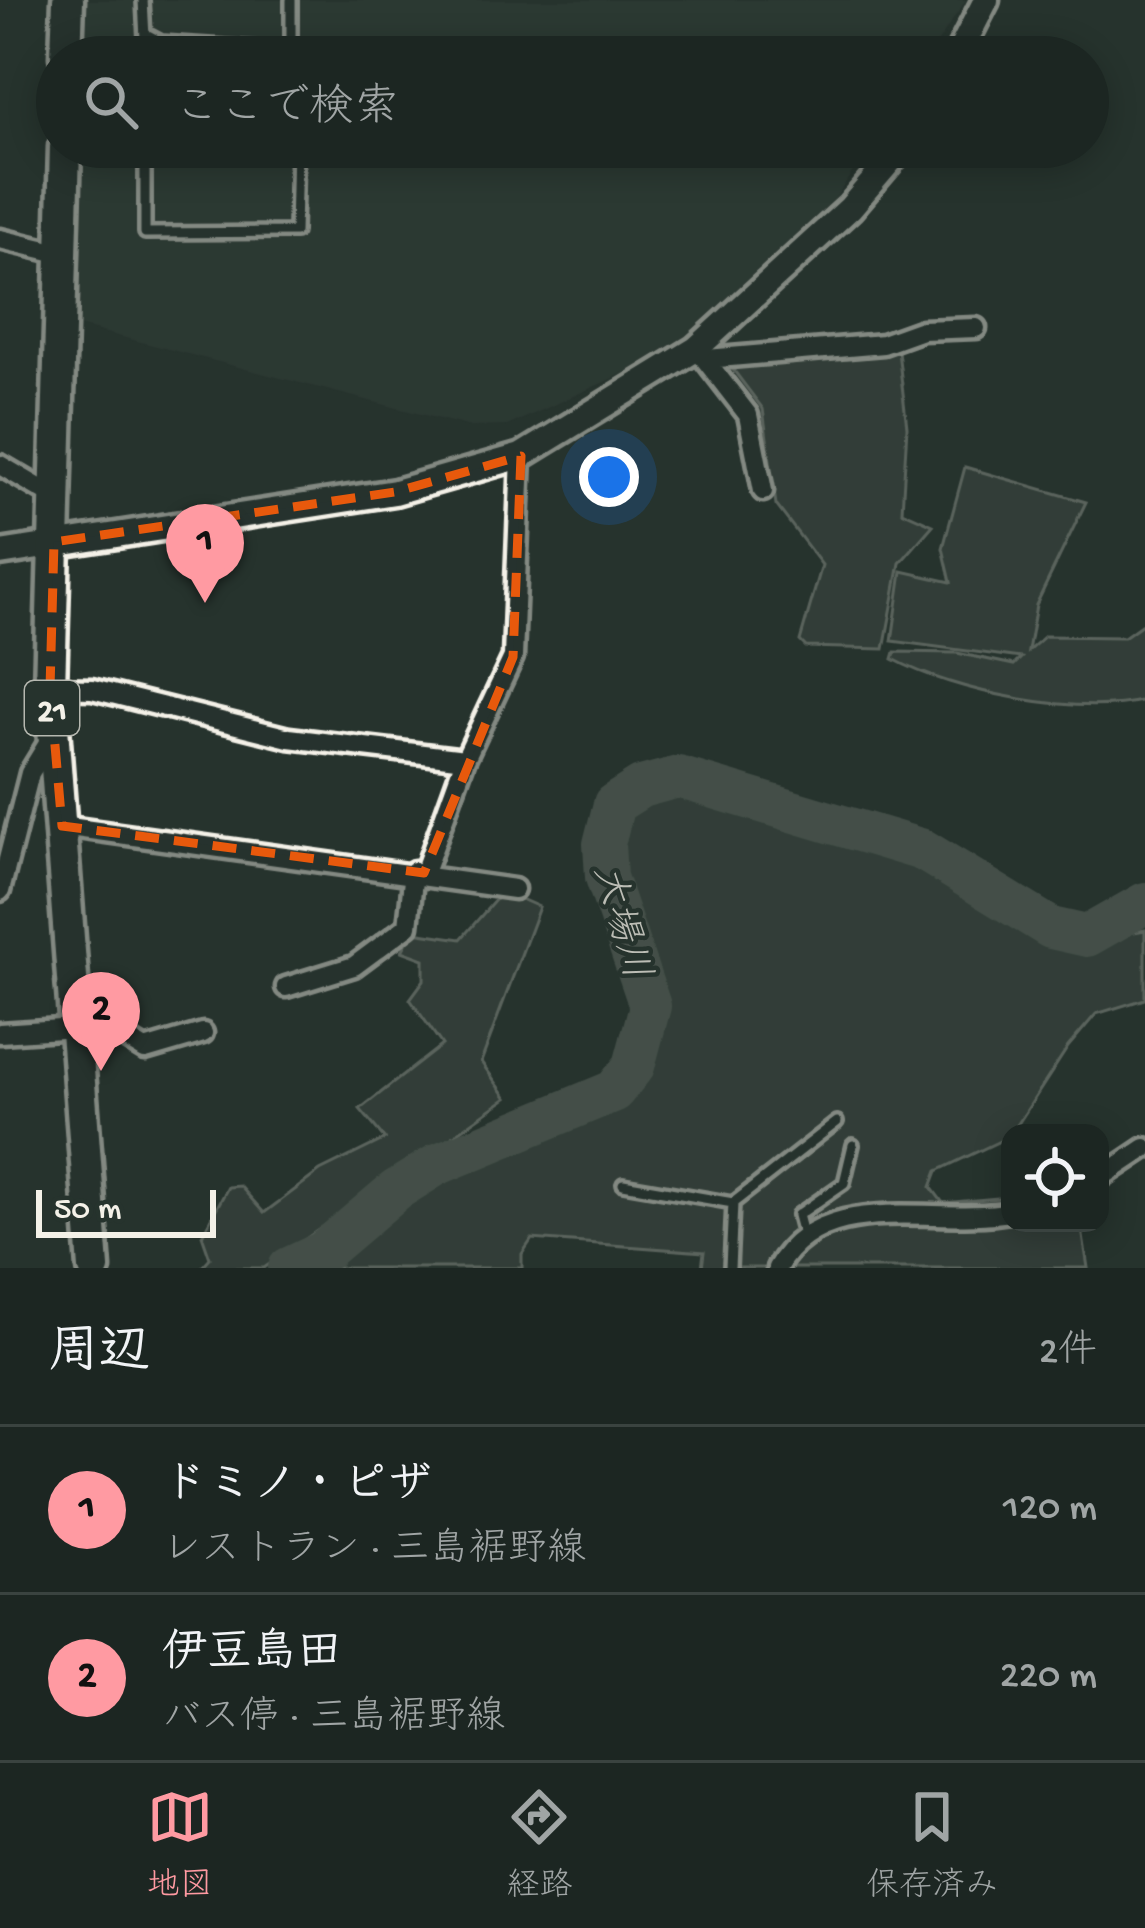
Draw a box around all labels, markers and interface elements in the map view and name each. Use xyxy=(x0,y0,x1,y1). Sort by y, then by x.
search box xyxy=(36,36,1109,168)
icon: search xyxy=(78,69,144,135)
text: ここで検索 xyxy=(174,84,399,137)
your location xyxy=(579,447,639,507)
pin: 1 xyxy=(166,504,244,603)
road number: 21 xyxy=(25,681,79,735)
water label: 大場川 xyxy=(580,860,657,986)
pin: 2 xyxy=(62,972,140,1071)
map controls xyxy=(1001,1124,1109,1232)
button: locate xyxy=(1001,1124,1109,1232)
scale bar xyxy=(36,1184,216,1237)
text: 50 m xyxy=(54,1192,121,1230)
text: 周辺 xyxy=(48,1326,150,1386)
text: 2件 xyxy=(1039,1331,1097,1377)
text: ドミノ・ピザ xyxy=(162,1461,432,1514)
text: 1 xyxy=(79,1487,95,1533)
text: 120 m xyxy=(1003,1487,1097,1533)
text: レストラン · 三島裾野線 xyxy=(162,1529,586,1575)
text: 伊豆島田 xyxy=(162,1629,342,1682)
text: 2 xyxy=(77,1655,97,1701)
text: 220 m xyxy=(1000,1655,1097,1701)
text: バス停 · 三島裾野線 xyxy=(162,1697,505,1743)
tab: 地図 xyxy=(147,1784,213,1907)
tab: 経路 xyxy=(506,1784,572,1907)
tab: 保存済み xyxy=(866,1784,998,1907)

